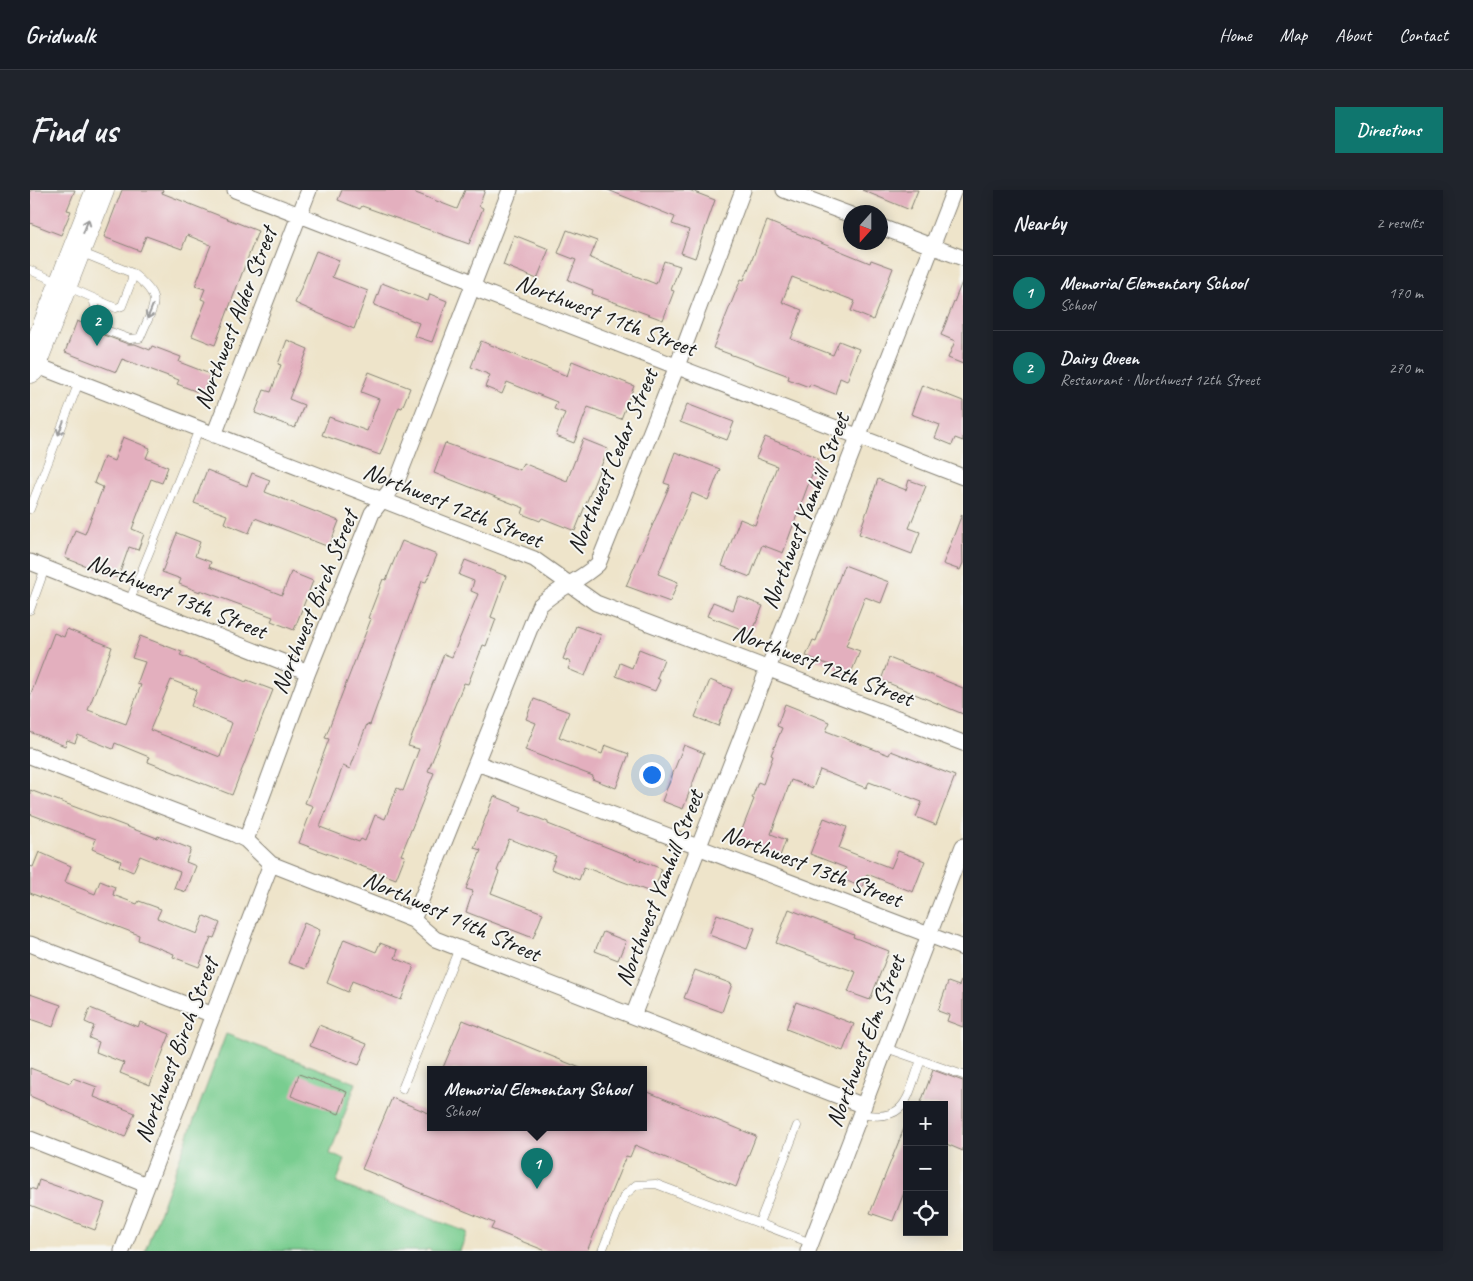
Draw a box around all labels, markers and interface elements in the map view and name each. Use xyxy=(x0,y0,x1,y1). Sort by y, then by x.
text: Gridwalk xyxy=(25,20,95,50)
text: Home xyxy=(1219,24,1252,46)
text: Map xyxy=(1280,24,1307,46)
text: About xyxy=(1335,24,1371,46)
text: Contact xyxy=(1399,24,1448,46)
button: Directions xyxy=(1335,107,1443,153)
text: Find us xyxy=(30,108,117,153)
north arrow xyxy=(843,205,888,250)
text: Nearby xyxy=(1013,210,1066,236)
text: 2 results xyxy=(1376,213,1423,233)
one-way arrow xyxy=(82,218,91,234)
street label: Northwest Alder Street xyxy=(186,220,285,413)
street label: Northwest 11th Street xyxy=(512,267,702,364)
text: Memorial Elementary School xyxy=(1060,271,1246,295)
text: 1 xyxy=(1025,283,1033,303)
text: 170 m xyxy=(1389,283,1423,303)
text: School xyxy=(1060,295,1094,315)
one-way arrow xyxy=(145,304,155,319)
pin: 2 xyxy=(81,305,113,346)
text: Dairy Queen xyxy=(1060,346,1139,370)
text: 2 xyxy=(1025,358,1033,378)
text: 270 m xyxy=(1389,358,1423,378)
street label: Northwest Cedar Street xyxy=(560,362,665,558)
text: Restaurant · Northwest 12th Street xyxy=(1060,370,1260,390)
street label: Northwest Yamhill Street xyxy=(754,407,857,613)
one-way arrow xyxy=(56,420,65,435)
street label: Northwest 12th Street xyxy=(359,455,549,555)
street label: Northwest Birch Street xyxy=(264,503,366,698)
street label: Northwest 13th Street xyxy=(83,546,273,646)
street label: Northwest 12th Street xyxy=(729,617,919,714)
your location xyxy=(639,762,665,788)
street label: Northwest Yamhill Street xyxy=(608,784,711,990)
street label: Northwest 13th Street xyxy=(718,818,908,915)
street label: Northwest 14th Street xyxy=(359,864,547,969)
street label: Northwest Elm Street xyxy=(818,949,912,1131)
street label: Northwest Birch Street xyxy=(127,951,226,1146)
popup xyxy=(427,1066,647,1131)
text: Memorial Elementary School xyxy=(444,1077,630,1101)
text: School xyxy=(444,1101,478,1121)
map controls xyxy=(903,1101,948,1236)
button: + xyxy=(903,1101,948,1146)
button: − xyxy=(903,1146,948,1191)
pin: 1 xyxy=(521,1148,553,1189)
button: locate xyxy=(903,1191,948,1236)

